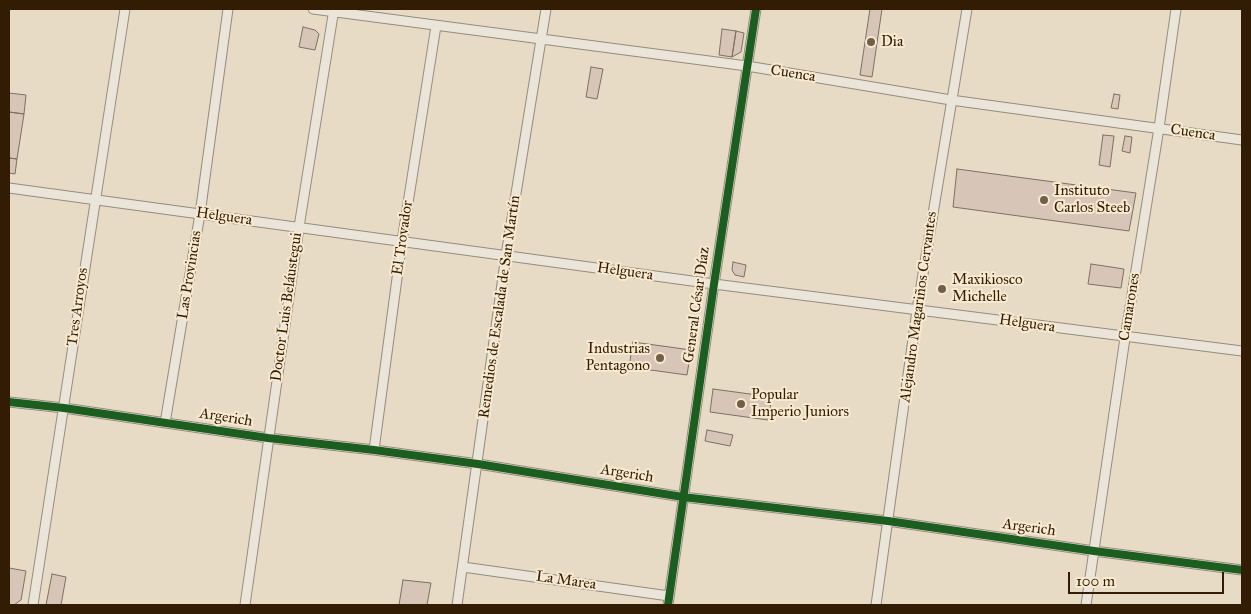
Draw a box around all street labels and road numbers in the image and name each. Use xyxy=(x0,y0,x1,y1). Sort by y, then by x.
street label: Cuenca xyxy=(769,62,817,86)
street label: Cuenca xyxy=(1169,121,1217,145)
street label: Remedios de Escalada de San Martín xyxy=(475,194,525,420)
street label: El Trovador xyxy=(389,199,417,277)
street label: Helguera xyxy=(195,204,253,230)
street label: Alejandro Magariños Cervantes xyxy=(897,210,941,404)
street label: Las Provincias xyxy=(174,229,206,321)
street label: Doctor Luis Beláustegui xyxy=(268,231,306,383)
street label: General César Díaz xyxy=(680,246,714,364)
street label: Helguera xyxy=(596,259,654,285)
street label: Tres Arroyos xyxy=(64,267,92,347)
street label: Camarones xyxy=(1116,272,1144,342)
street label: Helguera xyxy=(998,311,1056,337)
street label: Argerich xyxy=(198,405,254,431)
street label: Argerich xyxy=(599,461,655,487)
street label: Argerich xyxy=(1001,515,1057,541)
street label: La Marea xyxy=(535,568,597,594)

